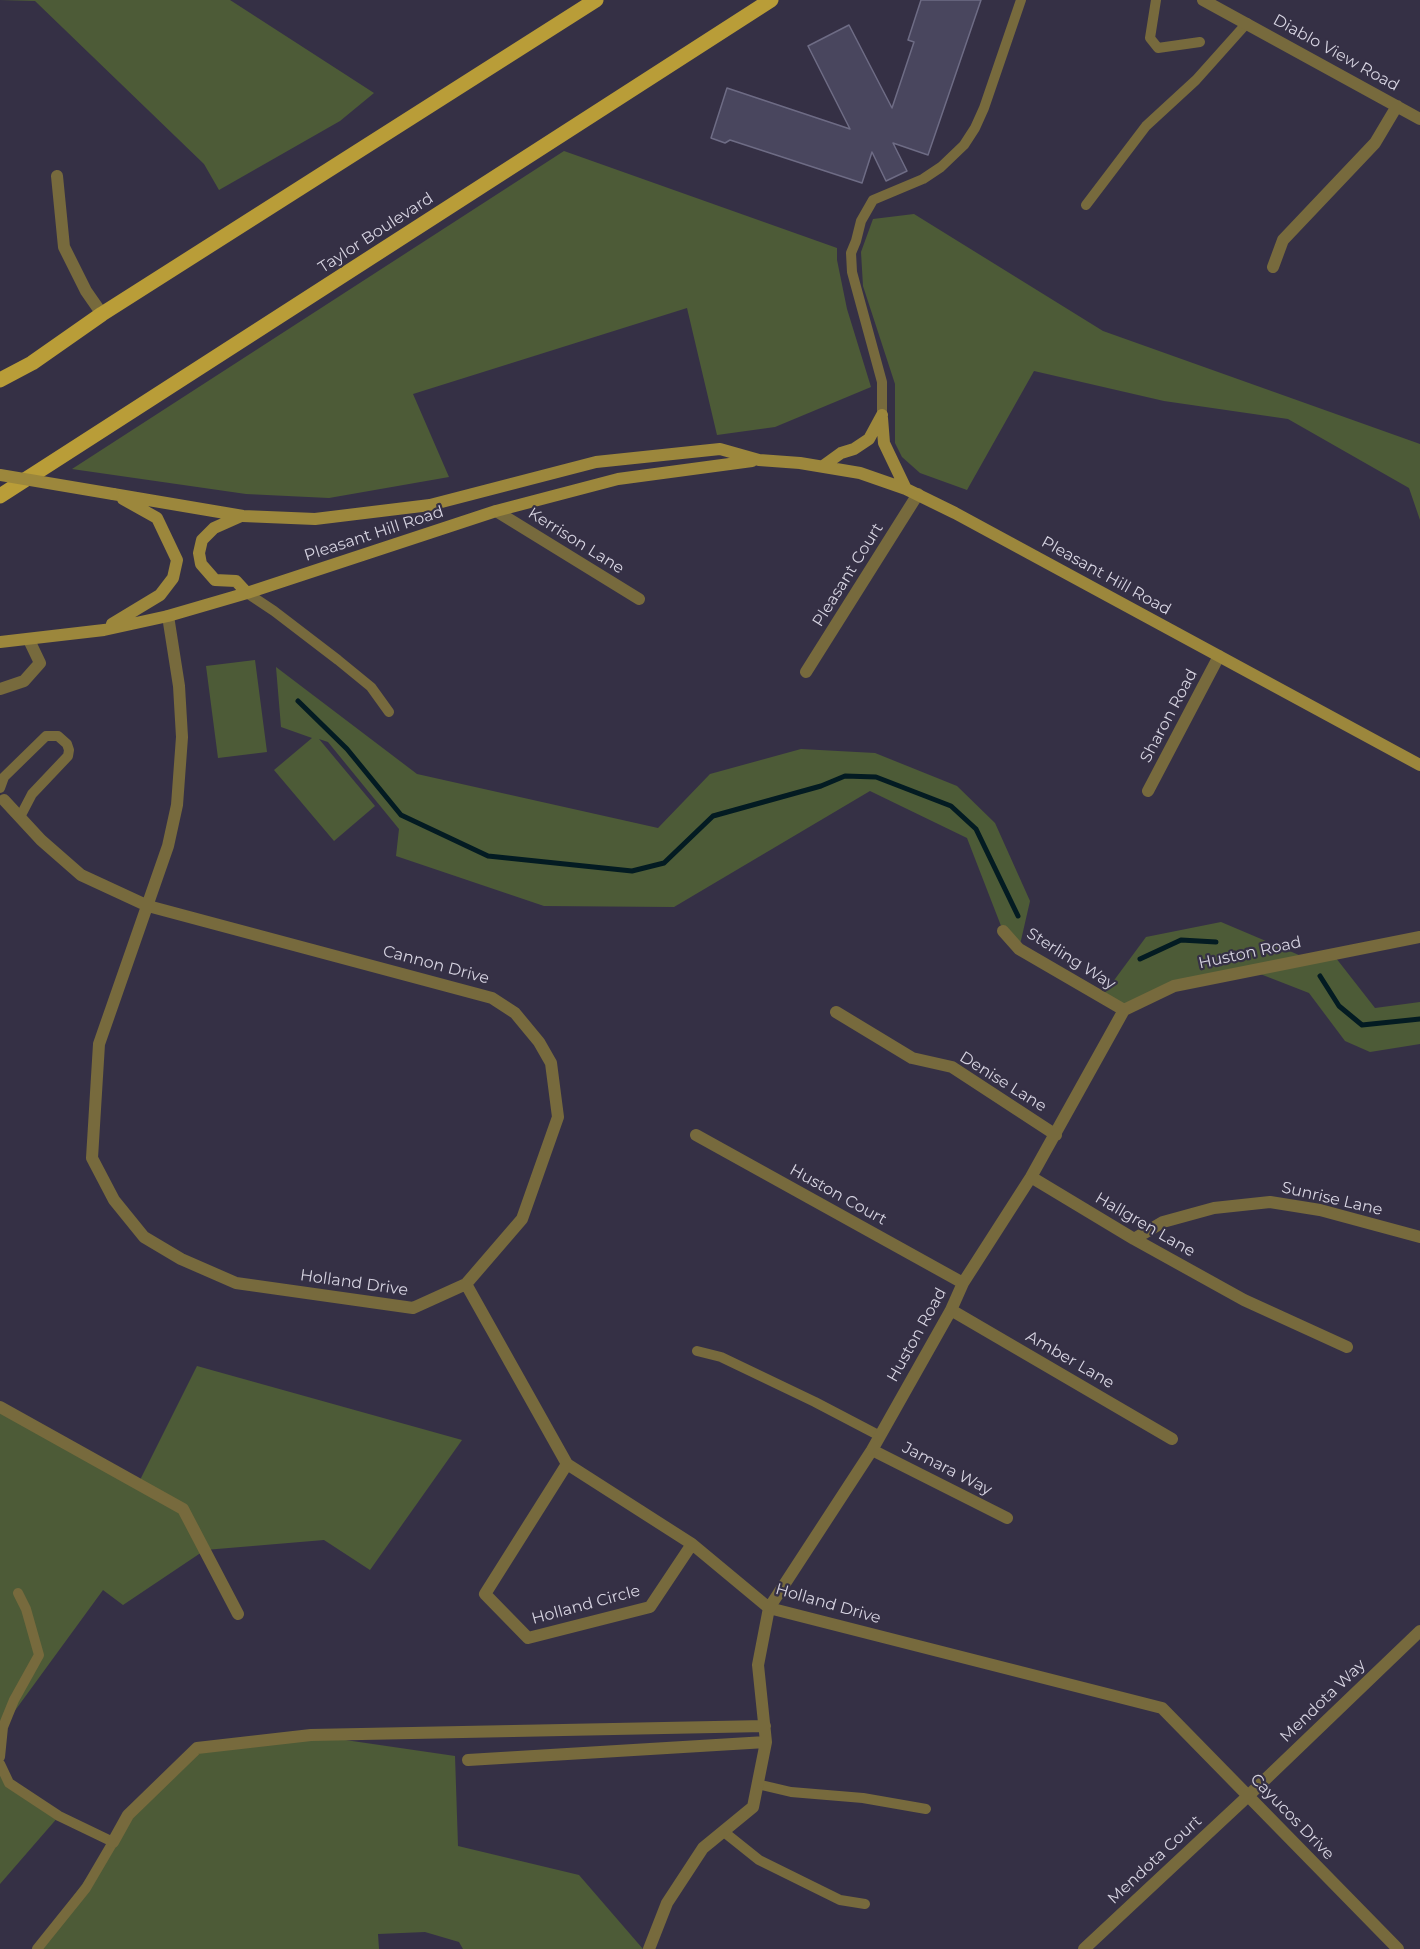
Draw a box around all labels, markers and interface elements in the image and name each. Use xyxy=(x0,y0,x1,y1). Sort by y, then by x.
street label: Diablo View Road xyxy=(1270,10,1402,96)
street label: Taylor Boulevard xyxy=(315,189,437,277)
street label: Pleasant Hill Road xyxy=(302,502,446,566)
street label: Kerrison Lane xyxy=(524,504,628,578)
street label: Pleasant Court xyxy=(809,520,887,630)
street label: Pleasant Hill Road xyxy=(1038,532,1174,620)
street label: Sharon Road xyxy=(1136,666,1202,766)
street label: Sterling Way xyxy=(1023,924,1119,994)
street label: Huston Road xyxy=(1197,933,1303,973)
street label: Cannon Drive xyxy=(381,942,491,988)
street label: Denise Lane xyxy=(956,1048,1050,1116)
street label: Huston Court xyxy=(786,1160,890,1230)
street label: Sunrise Lane xyxy=(1280,1178,1384,1220)
street label: Hallgren Lane xyxy=(1092,1189,1198,1261)
street label: Holland Drive xyxy=(299,1266,409,1300)
street label: Huston Road xyxy=(883,1285,951,1385)
street label: Amber Lane xyxy=(1022,1327,1118,1393)
street label: Jamara Way xyxy=(899,1438,995,1500)
street label: Holland Drive xyxy=(773,1580,883,1628)
street label: Holland Circle xyxy=(530,1581,642,1629)
street label: Mendota Way xyxy=(1276,1655,1370,1747)
street label: Cayucos Drive xyxy=(1246,1770,1338,1864)
street label: Mendota Court xyxy=(1104,1812,1206,1908)

